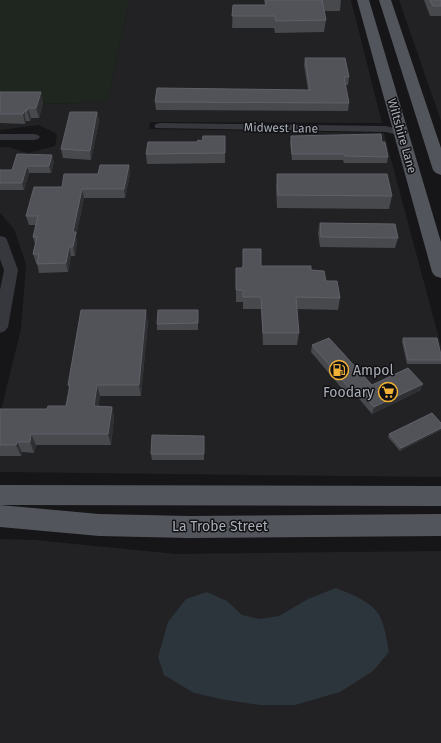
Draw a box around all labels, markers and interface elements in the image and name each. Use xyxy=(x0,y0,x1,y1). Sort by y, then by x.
street label: Wiltshire Lane xyxy=(385,97,419,175)
street label: Midwest Lane xyxy=(244,120,318,136)
fuel station icon: Ampol xyxy=(328,359,350,381)
place label: Ampol xyxy=(353,362,394,379)
supermarket icon: Foodary xyxy=(377,381,399,403)
place label: Foodary xyxy=(323,384,374,401)
street label: La Trobe Street xyxy=(172,518,269,535)

